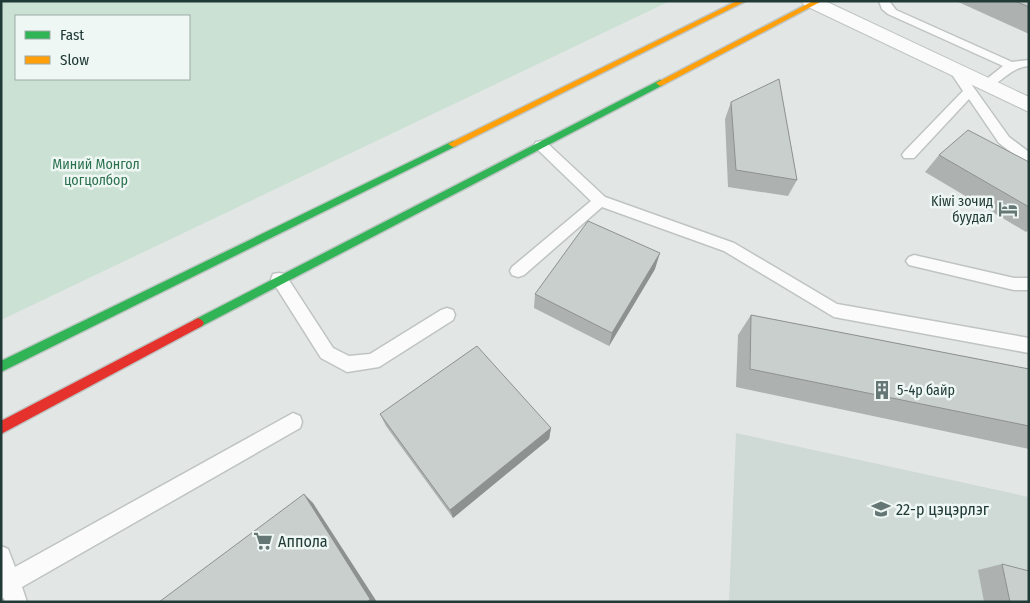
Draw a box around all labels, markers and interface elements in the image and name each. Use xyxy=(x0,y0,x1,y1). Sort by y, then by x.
legend xyxy=(15,15,190,80)
text: Fast xyxy=(60,26,84,44)
text: Slow xyxy=(60,51,89,69)
park label: Миний Монгол цогцолбор xyxy=(52,156,140,189)
place label: Kiwi зочид буудал xyxy=(931,193,993,226)
hotel icon: Kiwi зочид буудал xyxy=(997,198,1019,220)
building icon: 5-4р байр xyxy=(871,379,893,401)
place label: 5-4р байр xyxy=(897,382,955,399)
school or university icon: 22-р цэцэрлэг xyxy=(870,498,892,520)
place label: 22-р цэцэрлэг xyxy=(896,500,990,519)
supermarket icon: Аппола xyxy=(252,530,274,552)
place label: Аппола xyxy=(278,532,328,551)

